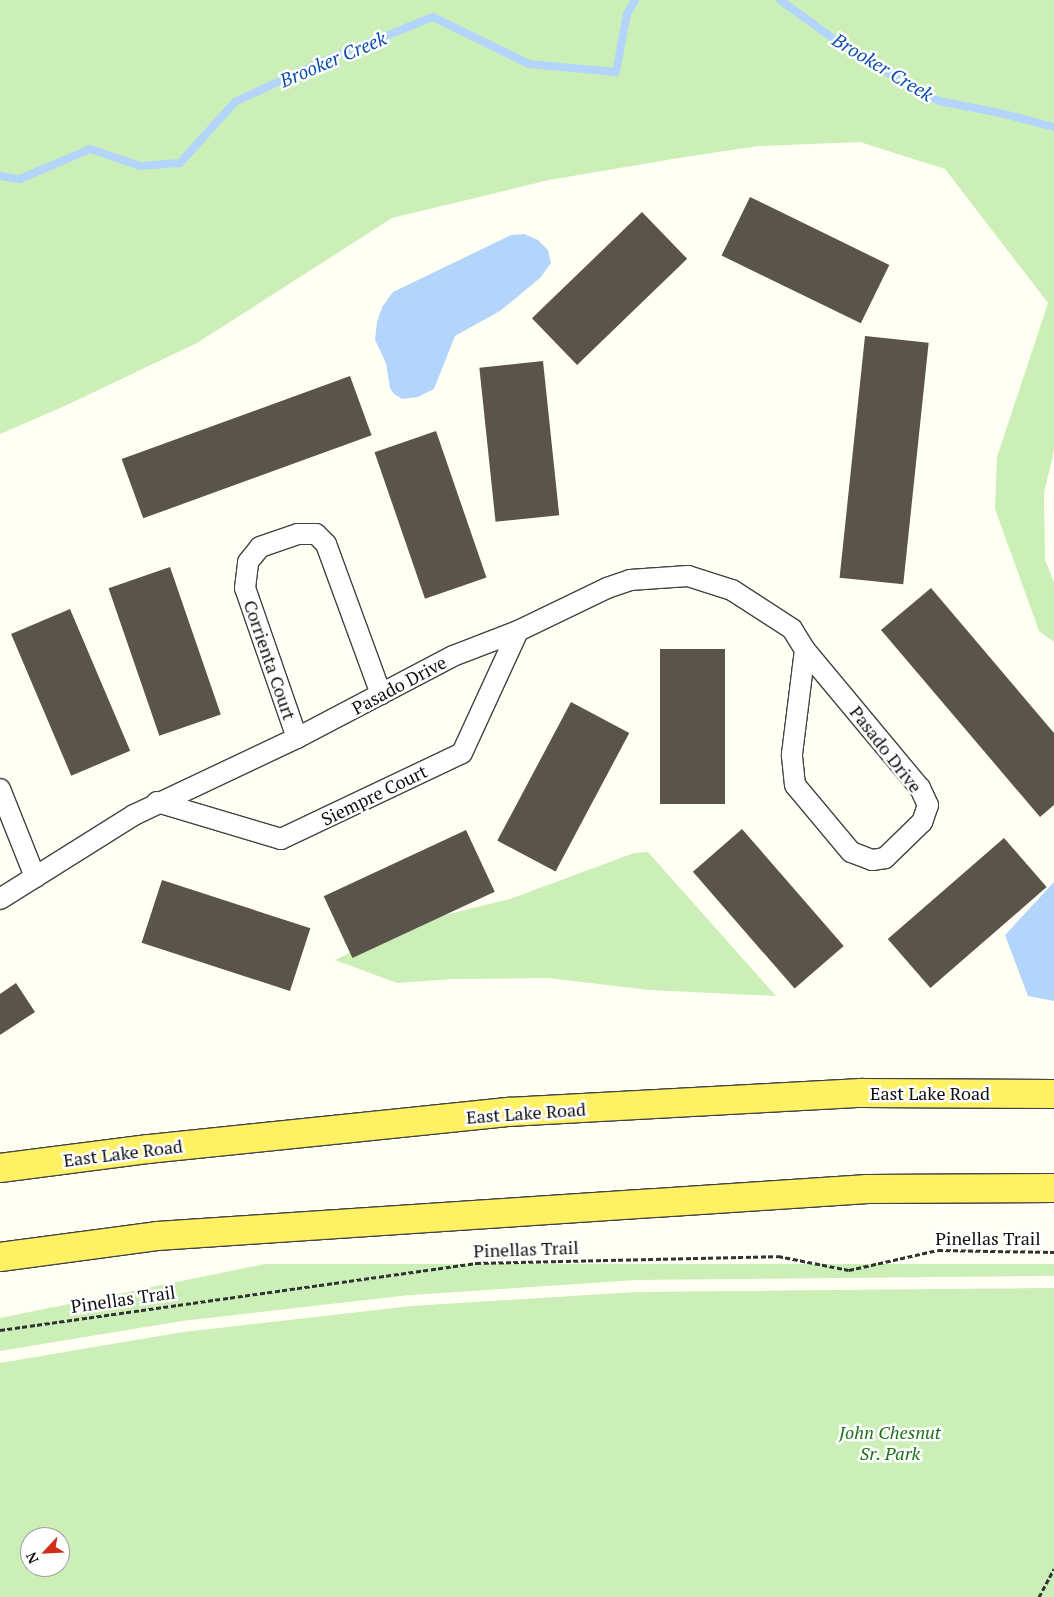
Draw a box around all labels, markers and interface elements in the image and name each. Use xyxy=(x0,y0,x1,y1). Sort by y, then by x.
water label: Brooker Creek xyxy=(276,26,390,92)
water label: Brooker Creek xyxy=(829,28,937,106)
street label: Corrienta Court xyxy=(239,597,301,723)
street label: Pasado Drive xyxy=(348,651,450,719)
street label: Pasado Drive xyxy=(845,701,927,797)
street label: Siempre Court xyxy=(317,760,431,830)
street label: East Lake Road xyxy=(870,1082,990,1104)
street label: East Lake Road xyxy=(465,1098,587,1128)
street label: East Lake Road xyxy=(62,1135,184,1171)
street label: Pinellas Trail xyxy=(935,1227,1041,1249)
street label: Pinellas Trail xyxy=(473,1236,579,1262)
street label: Pinellas Trail xyxy=(69,1281,177,1317)
park label: John Chesnut Sr. Park xyxy=(839,1422,941,1465)
north arrow xyxy=(20,1527,70,1577)
text: N xyxy=(21,1549,43,1567)

